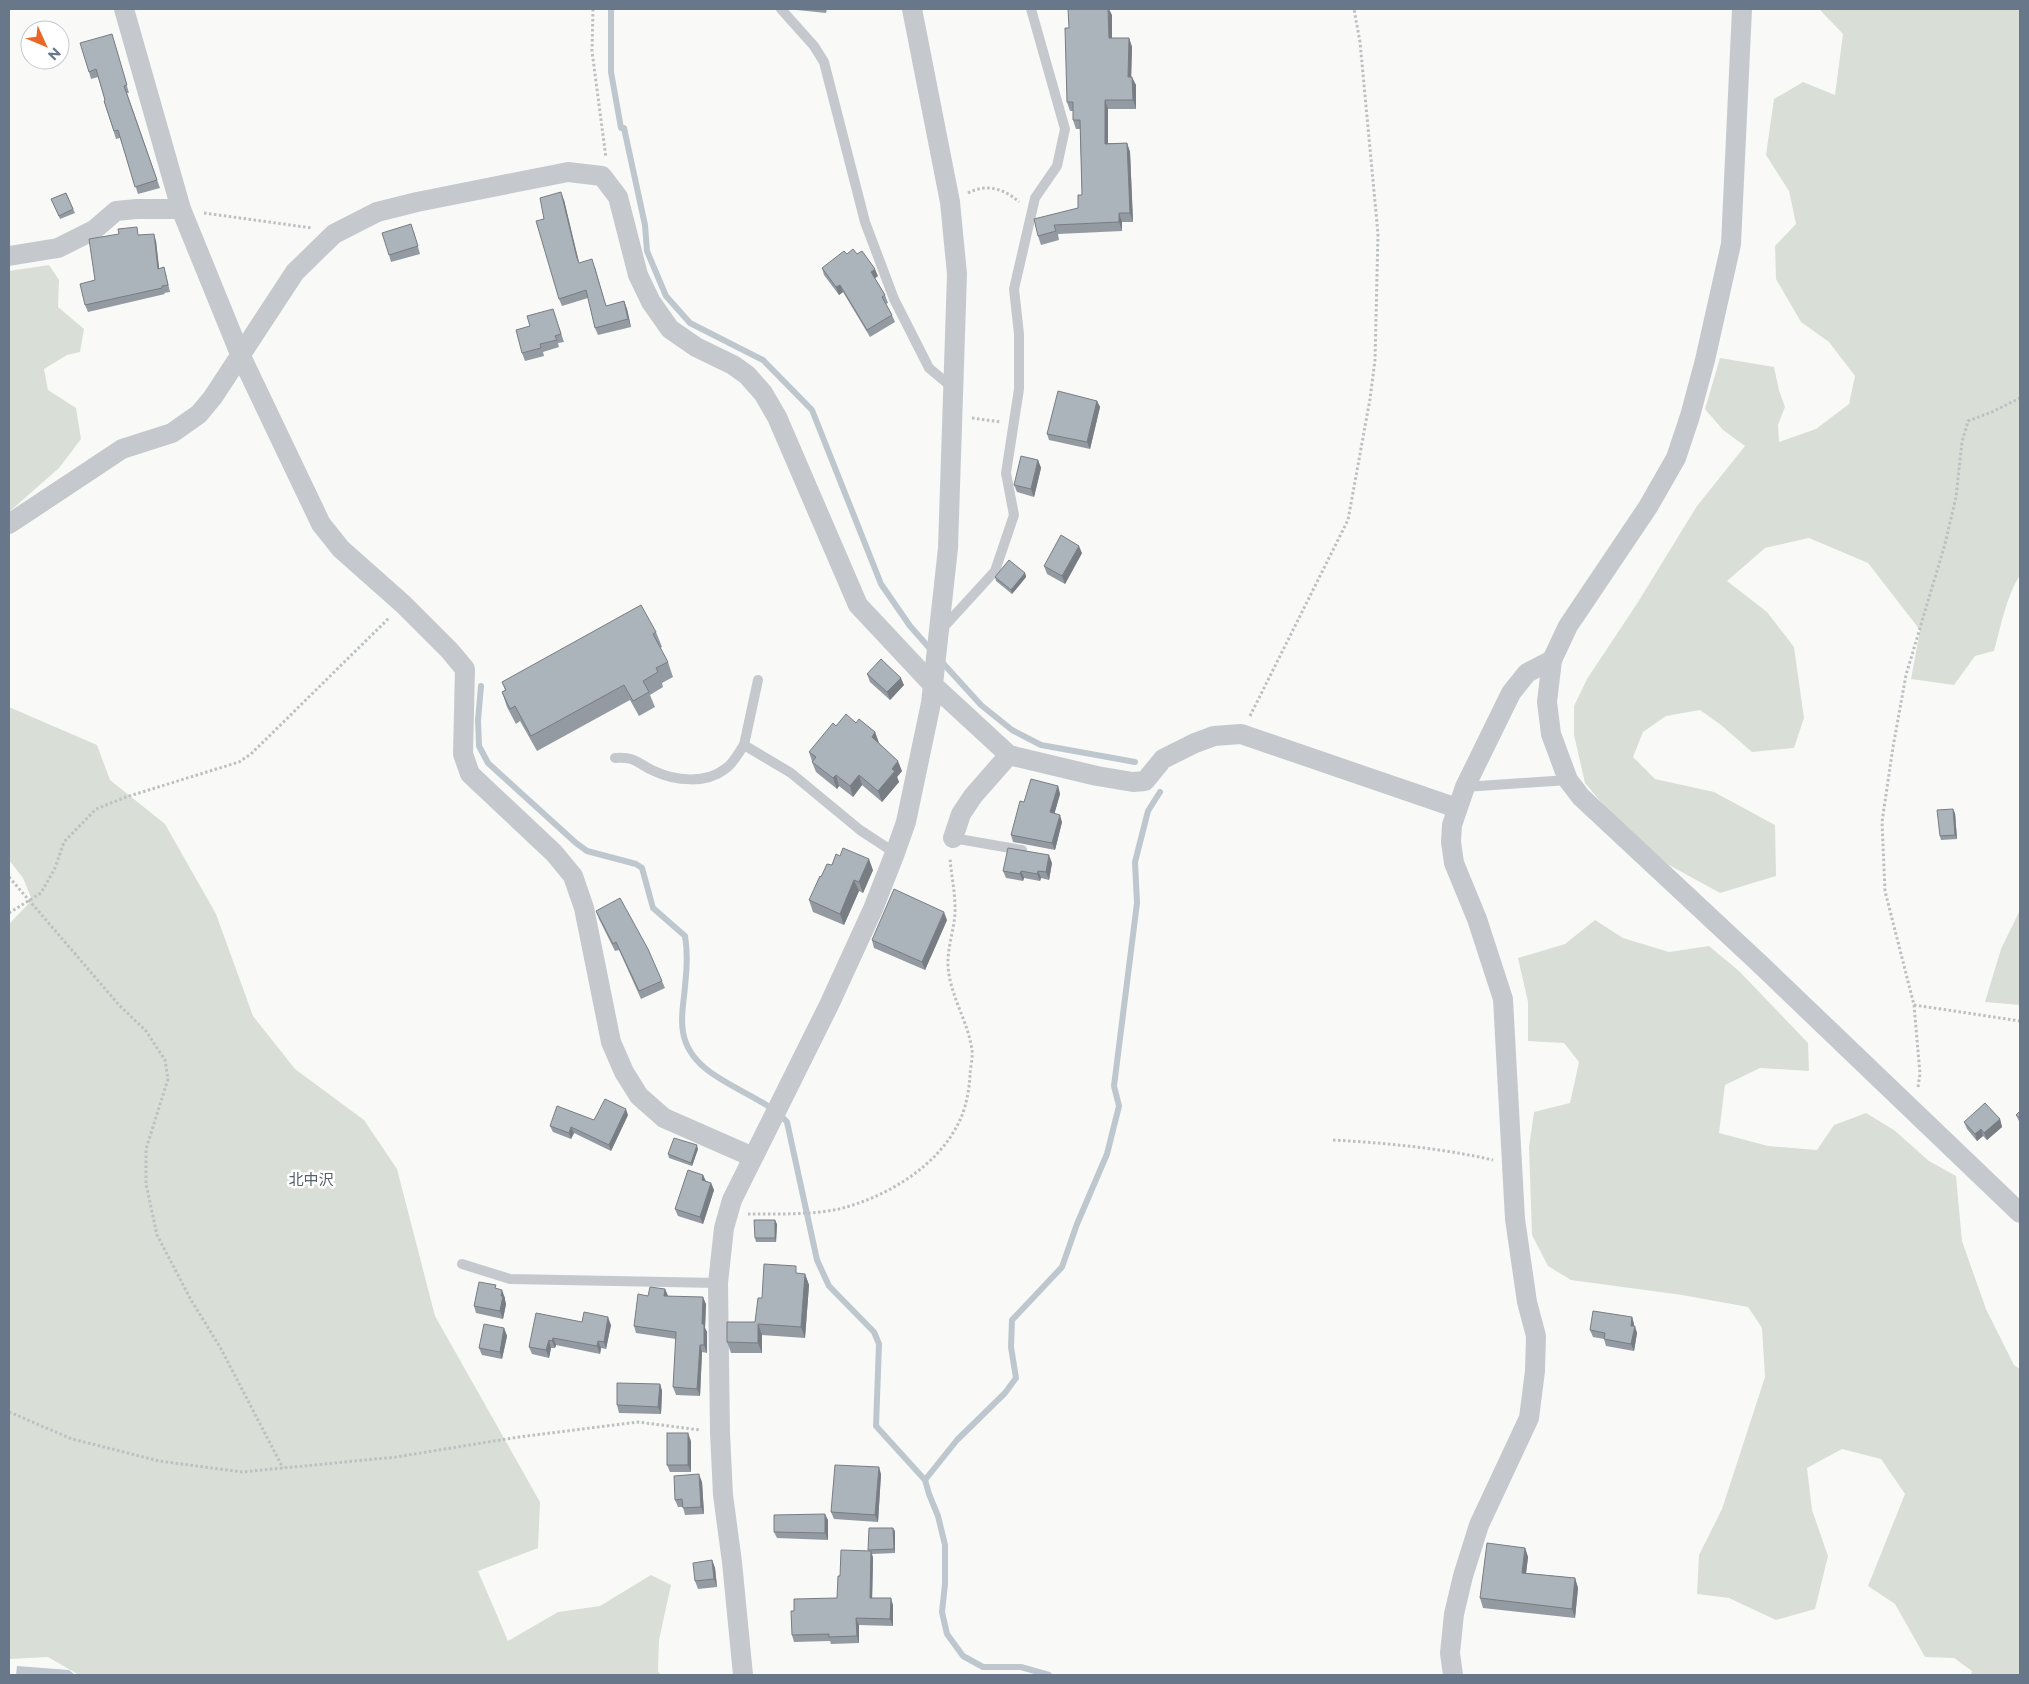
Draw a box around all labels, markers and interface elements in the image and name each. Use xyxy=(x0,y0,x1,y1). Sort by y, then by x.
north arrow xyxy=(20,20,70,70)
text: N xyxy=(44,44,65,64)
district label: 北中沢 xyxy=(288,1170,334,1189)

